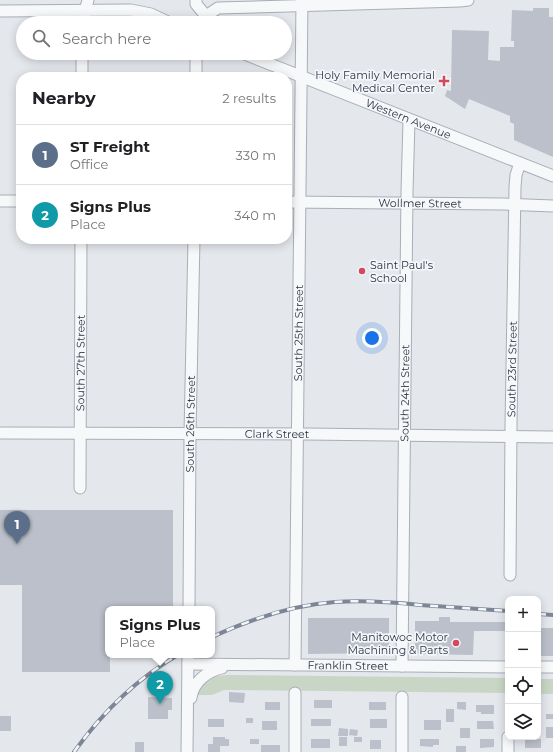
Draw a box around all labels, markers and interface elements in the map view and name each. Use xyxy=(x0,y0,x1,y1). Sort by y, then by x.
search box xyxy=(16,16,292,60)
icon: search xyxy=(30,27,52,49)
text: Search here xyxy=(62,29,151,48)
place label: Holy Family Memorial Medical Center xyxy=(315,68,435,95)
marker: Holy Family Memorial Medical Center xyxy=(438,75,450,87)
text: Nearby xyxy=(32,88,96,108)
text: 2 results xyxy=(222,90,276,106)
street label: Western Avenue xyxy=(364,96,454,142)
text: ST Freight xyxy=(70,137,150,156)
text: 1 xyxy=(42,147,48,163)
text: 330 m xyxy=(236,147,276,163)
text: Office xyxy=(70,156,108,172)
street label: Wollmer Street xyxy=(378,196,462,211)
text: Signs Plus xyxy=(70,197,151,216)
text: 2 xyxy=(41,207,49,223)
text: 340 m xyxy=(234,207,276,223)
text: Place xyxy=(70,216,106,232)
place label: Saint Paul's School xyxy=(370,258,434,285)
marker: Saint Paul's School xyxy=(357,266,367,276)
street label: South 25th Street xyxy=(291,284,306,381)
street label: South 27th Street xyxy=(73,314,88,411)
street label: South 23rd Street xyxy=(504,320,520,417)
your location xyxy=(362,328,382,348)
street label: South 24th Street xyxy=(397,344,412,442)
street label: South 26th Street xyxy=(183,375,198,472)
street label: Clark Street xyxy=(245,427,310,441)
pin: 1 xyxy=(4,511,30,544)
map controls xyxy=(505,596,541,740)
button: + xyxy=(505,596,541,632)
popup xyxy=(105,606,215,658)
text: Signs Plus xyxy=(120,615,200,634)
place label: Manitowoc Motor Machining & Parts xyxy=(347,630,449,657)
button: − xyxy=(505,632,541,668)
text: Place xyxy=(120,634,155,650)
marker: Manitowoc Motor Machining & Parts xyxy=(451,638,461,648)
street label: Franklin Street xyxy=(307,658,389,673)
button: locate xyxy=(505,668,541,704)
pin: 2 xyxy=(147,671,173,704)
button: layers xyxy=(505,704,541,740)

